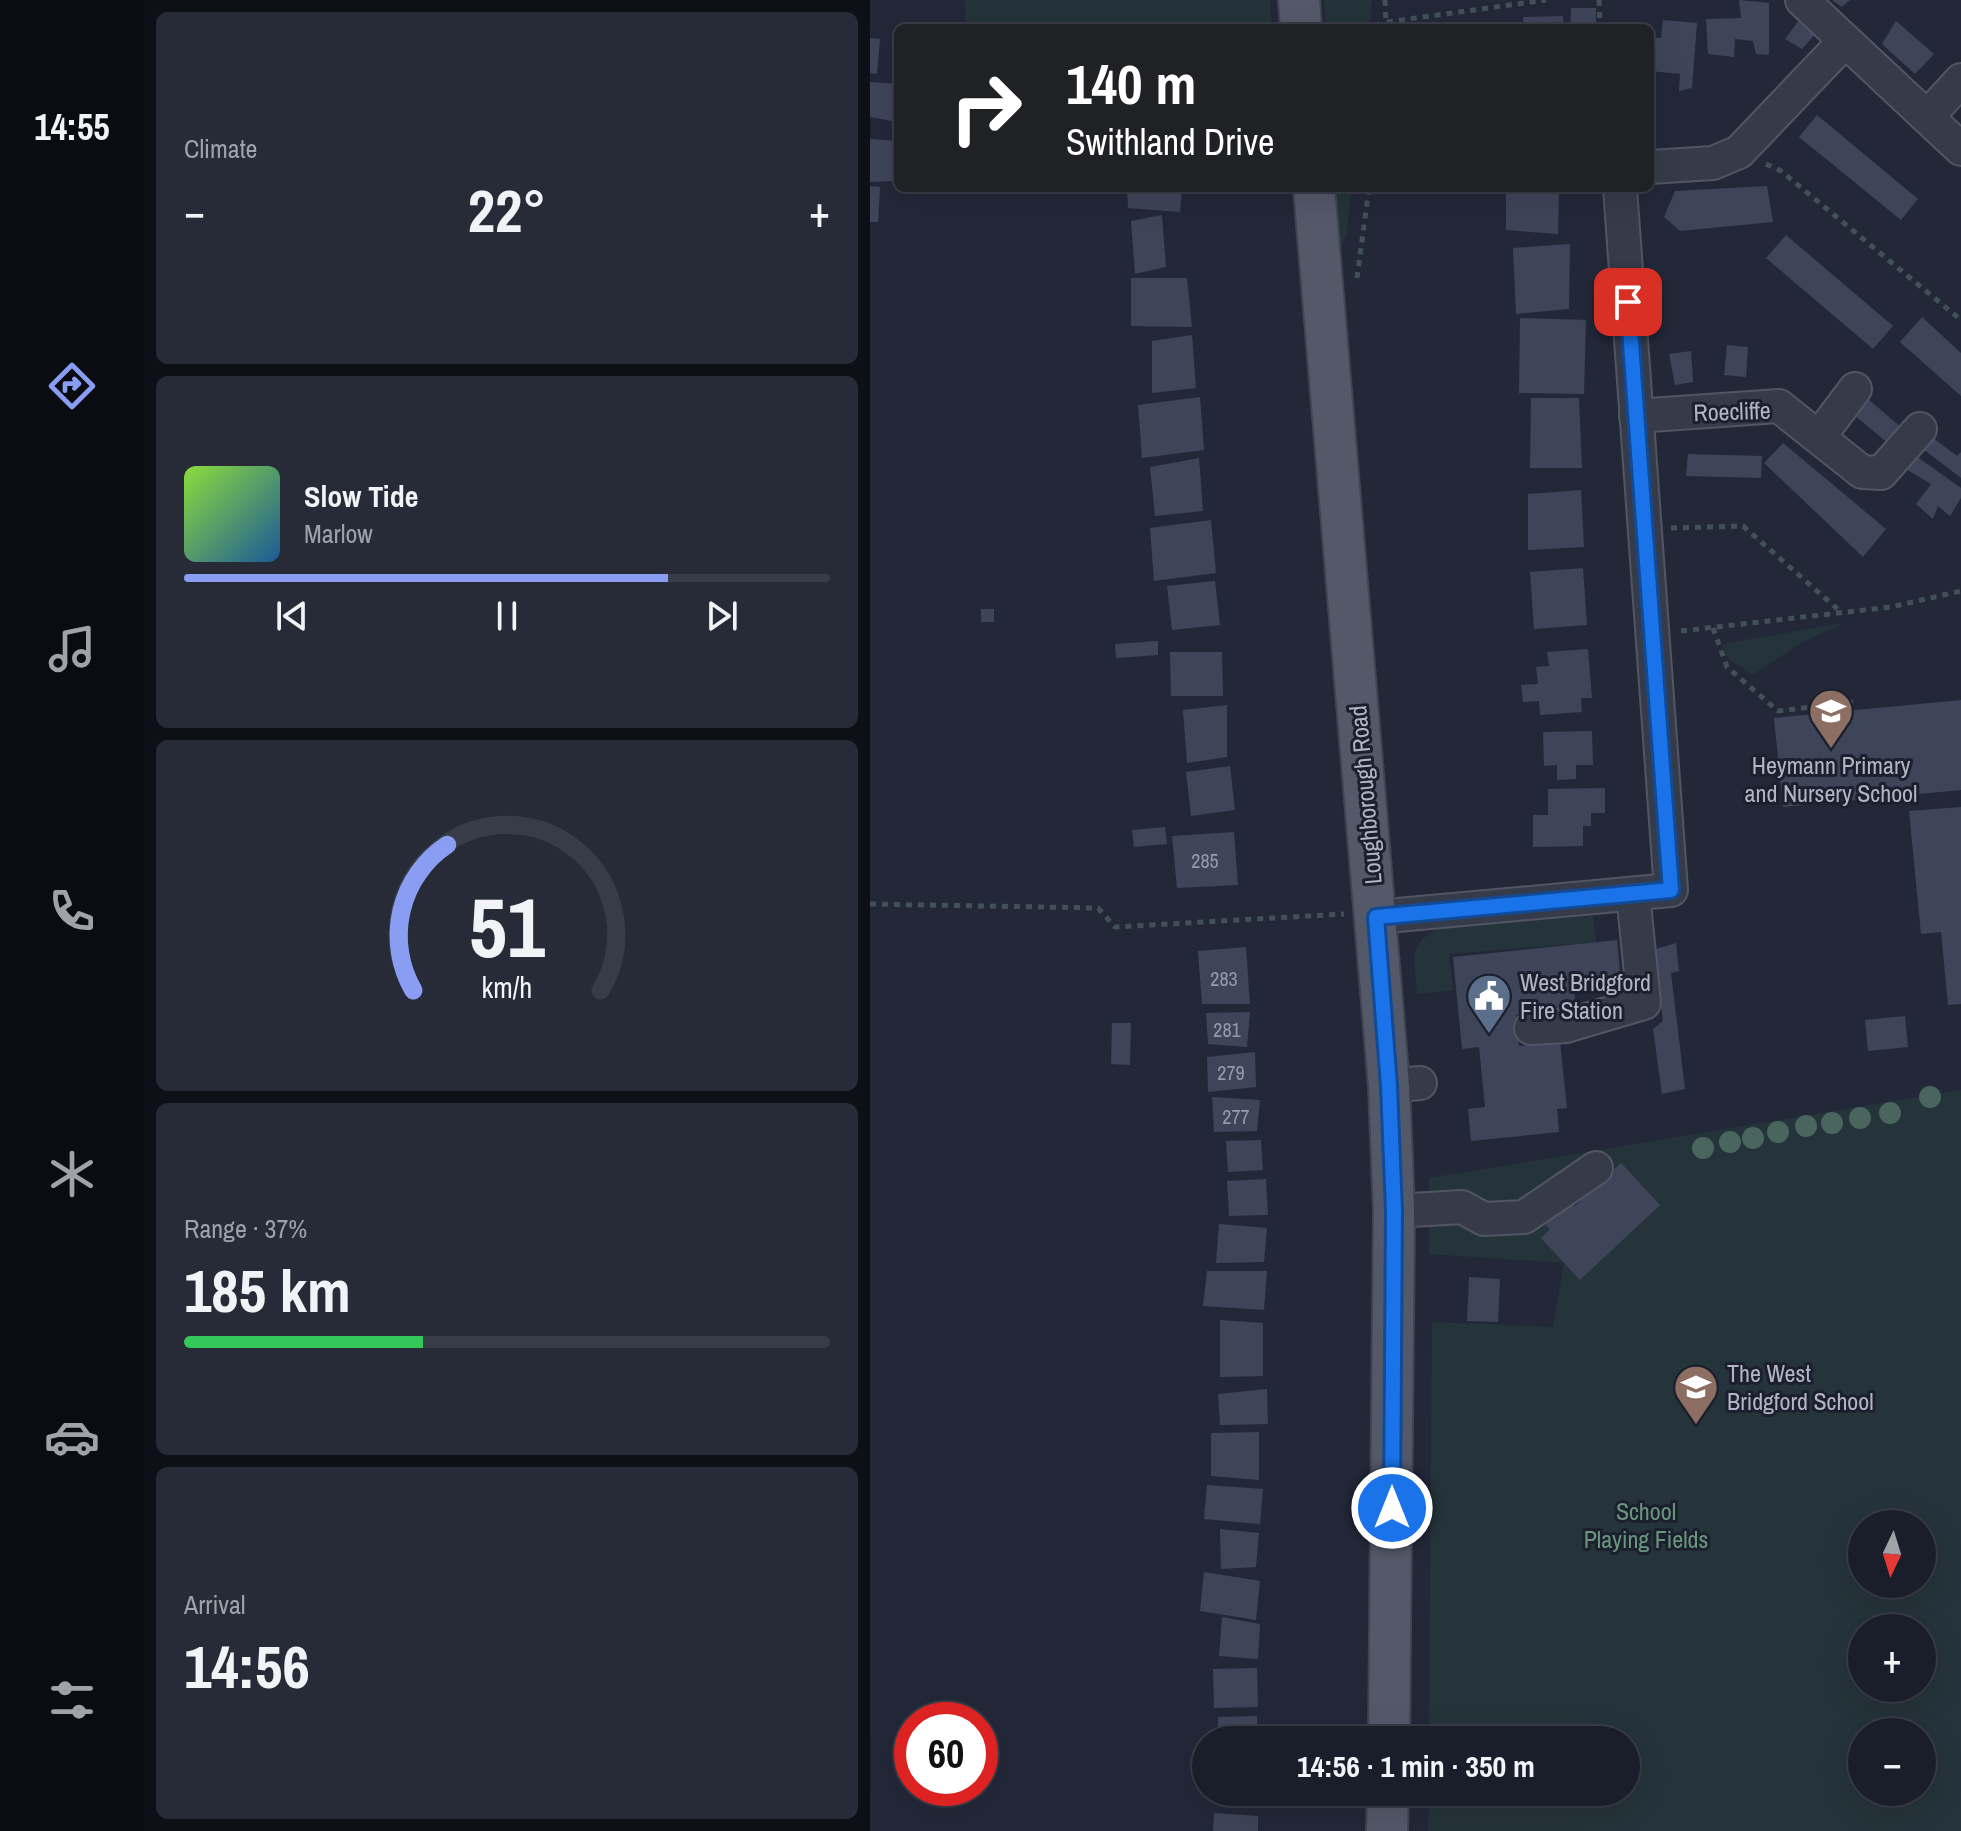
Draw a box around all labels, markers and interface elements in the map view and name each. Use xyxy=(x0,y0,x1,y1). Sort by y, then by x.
text: 140 m xyxy=(1066,46,1196,121)
icon: right xyxy=(934,56,1038,160)
text: 14:55 xyxy=(34,103,110,151)
text: Swithland Drive xyxy=(1066,118,1274,166)
text: Climate xyxy=(184,131,257,166)
text: 22° xyxy=(468,170,546,251)
text: − xyxy=(184,181,205,241)
text: + xyxy=(809,181,830,241)
pin xyxy=(1594,268,1662,336)
icon: arrive xyxy=(1606,280,1650,324)
icon: directions xyxy=(44,358,100,414)
street label: Roecliffe xyxy=(1693,394,1771,428)
text: Slow Tide xyxy=(304,476,418,516)
text: Marlow xyxy=(304,516,373,551)
icon: previous xyxy=(270,594,314,638)
icon: pause xyxy=(485,594,529,638)
icon: next xyxy=(700,594,744,638)
icon: music xyxy=(44,621,100,677)
school or university icon: Heymann Primary and Nursery School xyxy=(1807,687,1855,750)
street label: Loughborough Road xyxy=(1341,704,1389,886)
place label: Heymann Primary and Nursery School xyxy=(1745,749,1917,809)
house number: 285 xyxy=(1191,847,1219,874)
text: 51 xyxy=(469,871,545,983)
icon: phone xyxy=(44,883,100,939)
house number: 283 xyxy=(1210,965,1238,992)
place label: West Bridgford Fire Station xyxy=(1520,966,1651,1026)
text: km/h xyxy=(482,969,532,1008)
public building icon: West Bridgford Fire Station xyxy=(1465,972,1513,1035)
house number: 281 xyxy=(1213,1016,1241,1043)
house number: 279 xyxy=(1217,1059,1245,1086)
house number: 277 xyxy=(1222,1103,1250,1130)
icon: climate xyxy=(44,1146,100,1202)
text: Range · 37% xyxy=(184,1211,307,1246)
text: 185 km xyxy=(184,1250,351,1331)
place label: The West Bridgford School xyxy=(1727,1357,1874,1417)
school or university icon: The West Bridgford School xyxy=(1672,1363,1720,1426)
icon: car xyxy=(44,1409,100,1465)
position arrow xyxy=(1350,1466,1434,1550)
park label: School Playing Fields xyxy=(1584,1495,1708,1555)
north arrow xyxy=(1848,1510,1936,1598)
map controls xyxy=(1848,1510,1936,1806)
text: Arrival xyxy=(184,1587,246,1622)
button: + xyxy=(1848,1614,1936,1702)
text: 14:56 xyxy=(184,1626,310,1707)
icon: filters xyxy=(44,1672,100,1728)
speed limit sign: 60 xyxy=(894,1702,998,1806)
button: − xyxy=(1848,1718,1936,1806)
text: 14:56 · 1 min · 350 m xyxy=(1297,1746,1535,1786)

